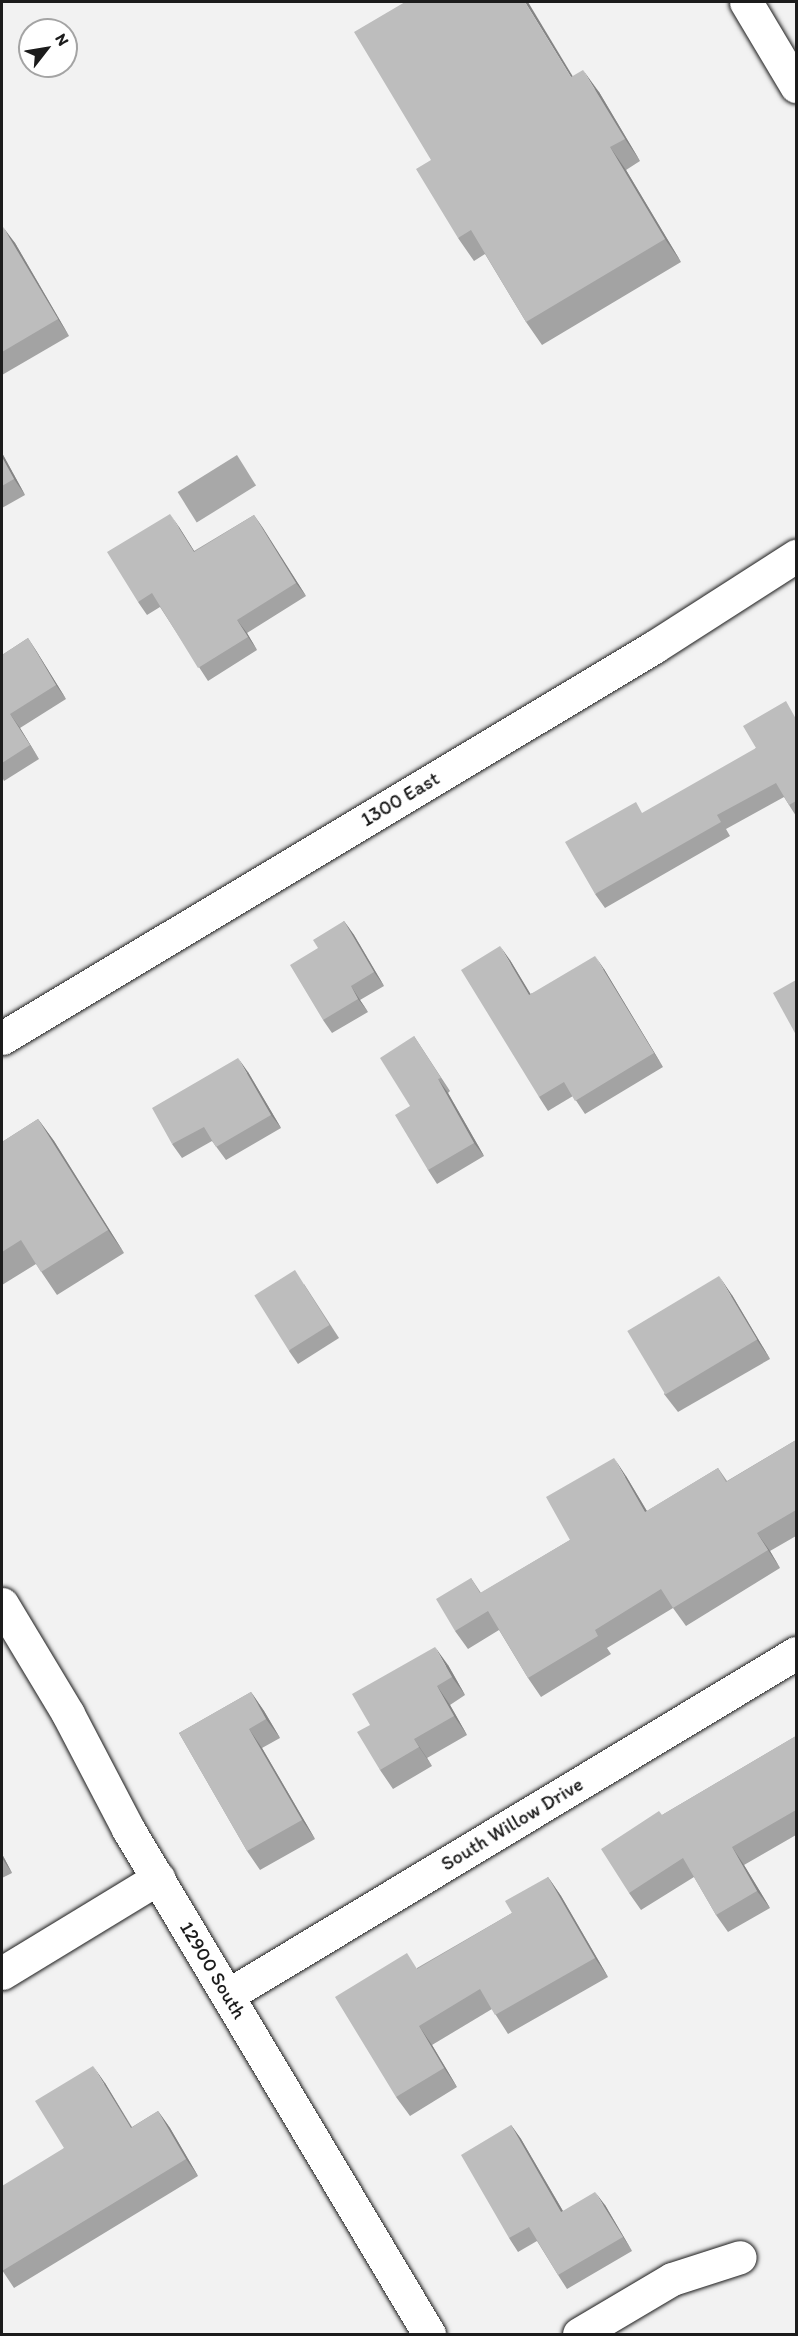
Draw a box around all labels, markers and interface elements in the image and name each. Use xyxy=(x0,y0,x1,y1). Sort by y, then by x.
north arrow xyxy=(18,18,78,78)
text: N xyxy=(51,30,73,49)
street label: 1300 East xyxy=(356,766,444,832)
street label: South Willow Drive xyxy=(437,1772,587,1876)
street label: 12900 South xyxy=(175,1917,251,2023)

